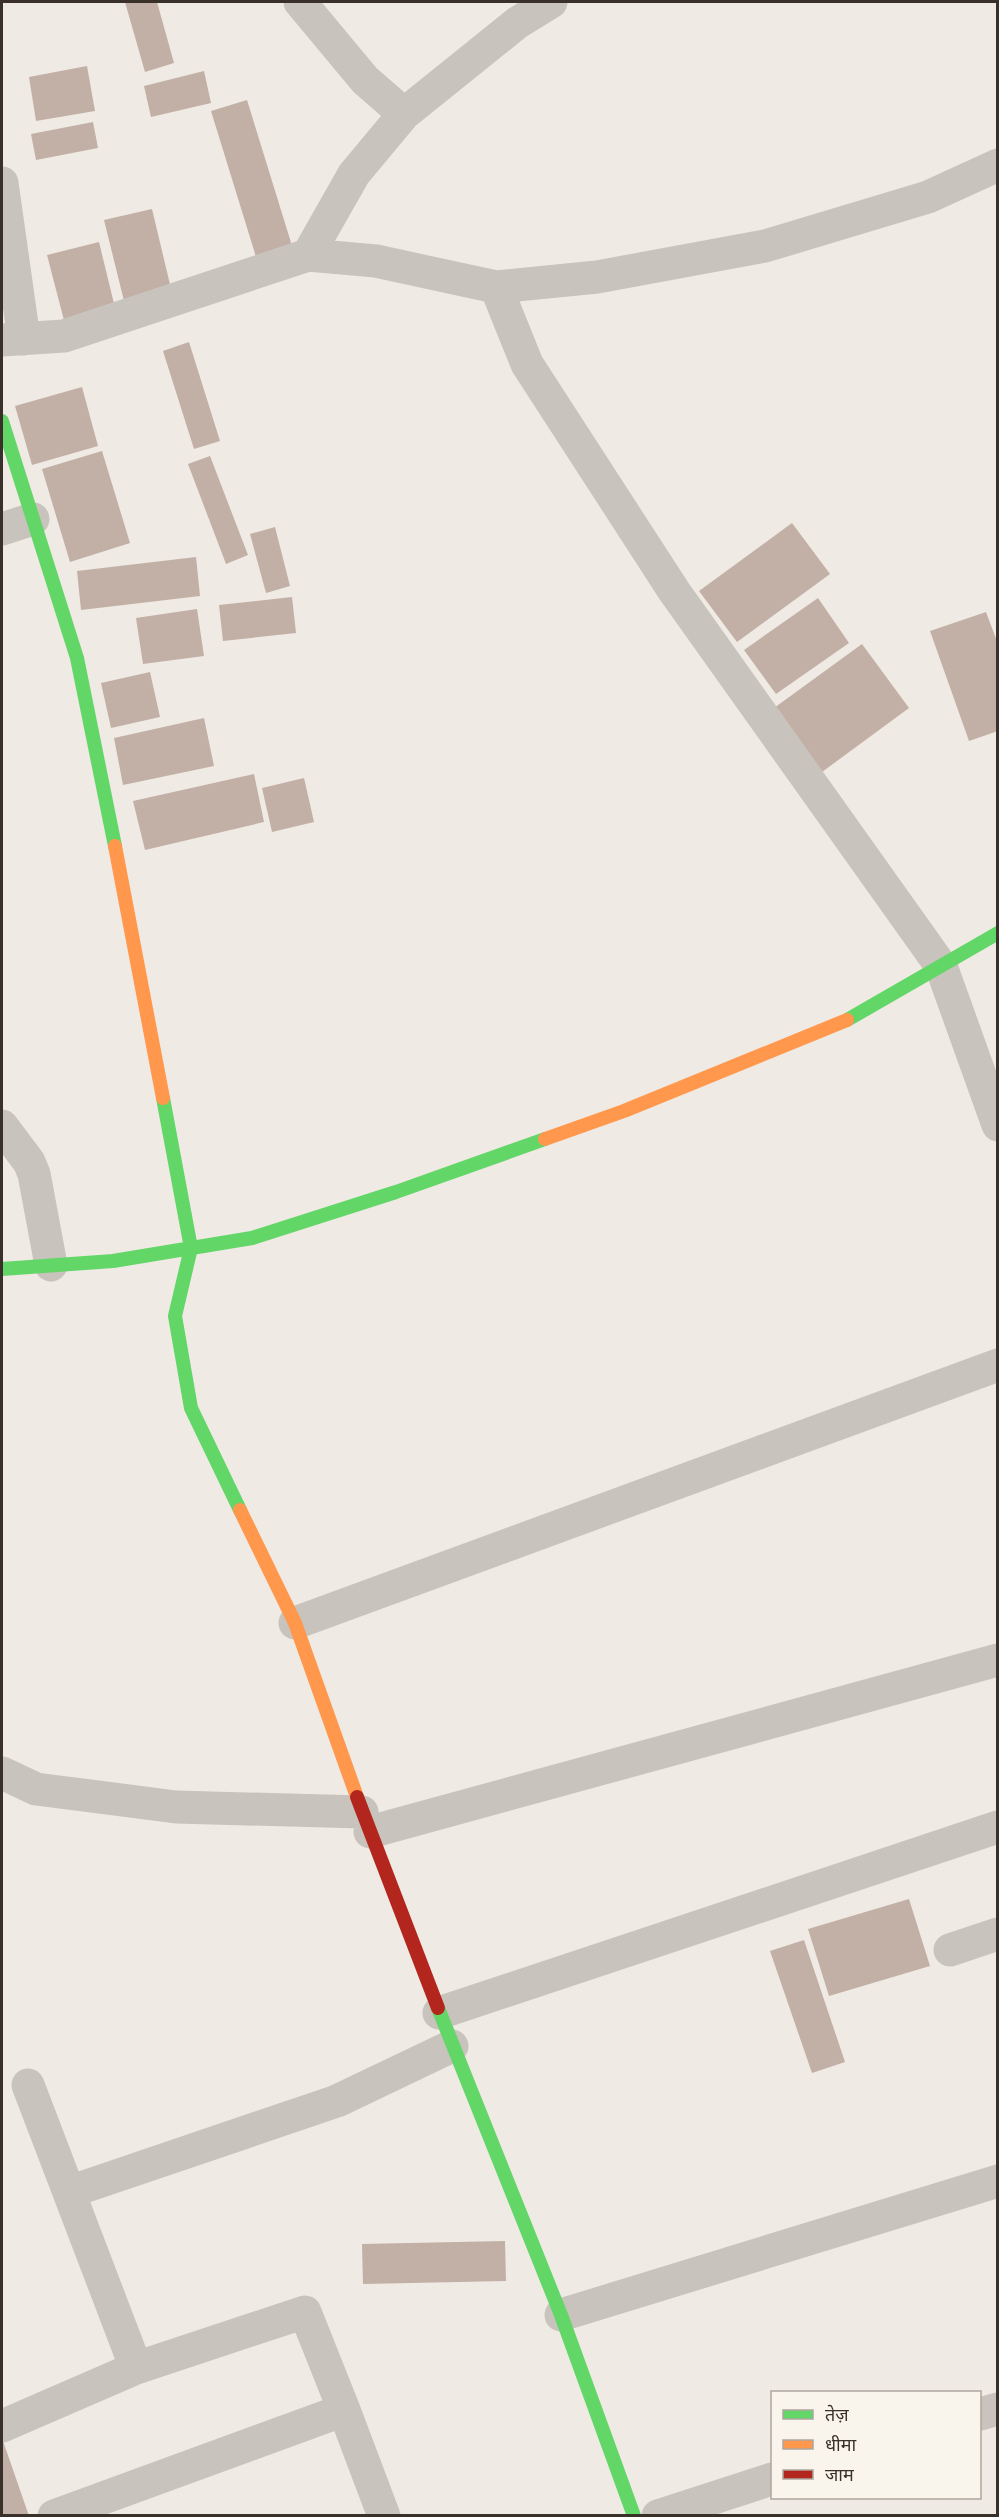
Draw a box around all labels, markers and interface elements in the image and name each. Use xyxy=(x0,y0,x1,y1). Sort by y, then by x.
legend xyxy=(771,2391,981,2499)
text: तेज़ xyxy=(825,2403,849,2425)
text: धीमा xyxy=(825,2433,856,2455)
text: जाम xyxy=(825,2463,855,2485)

